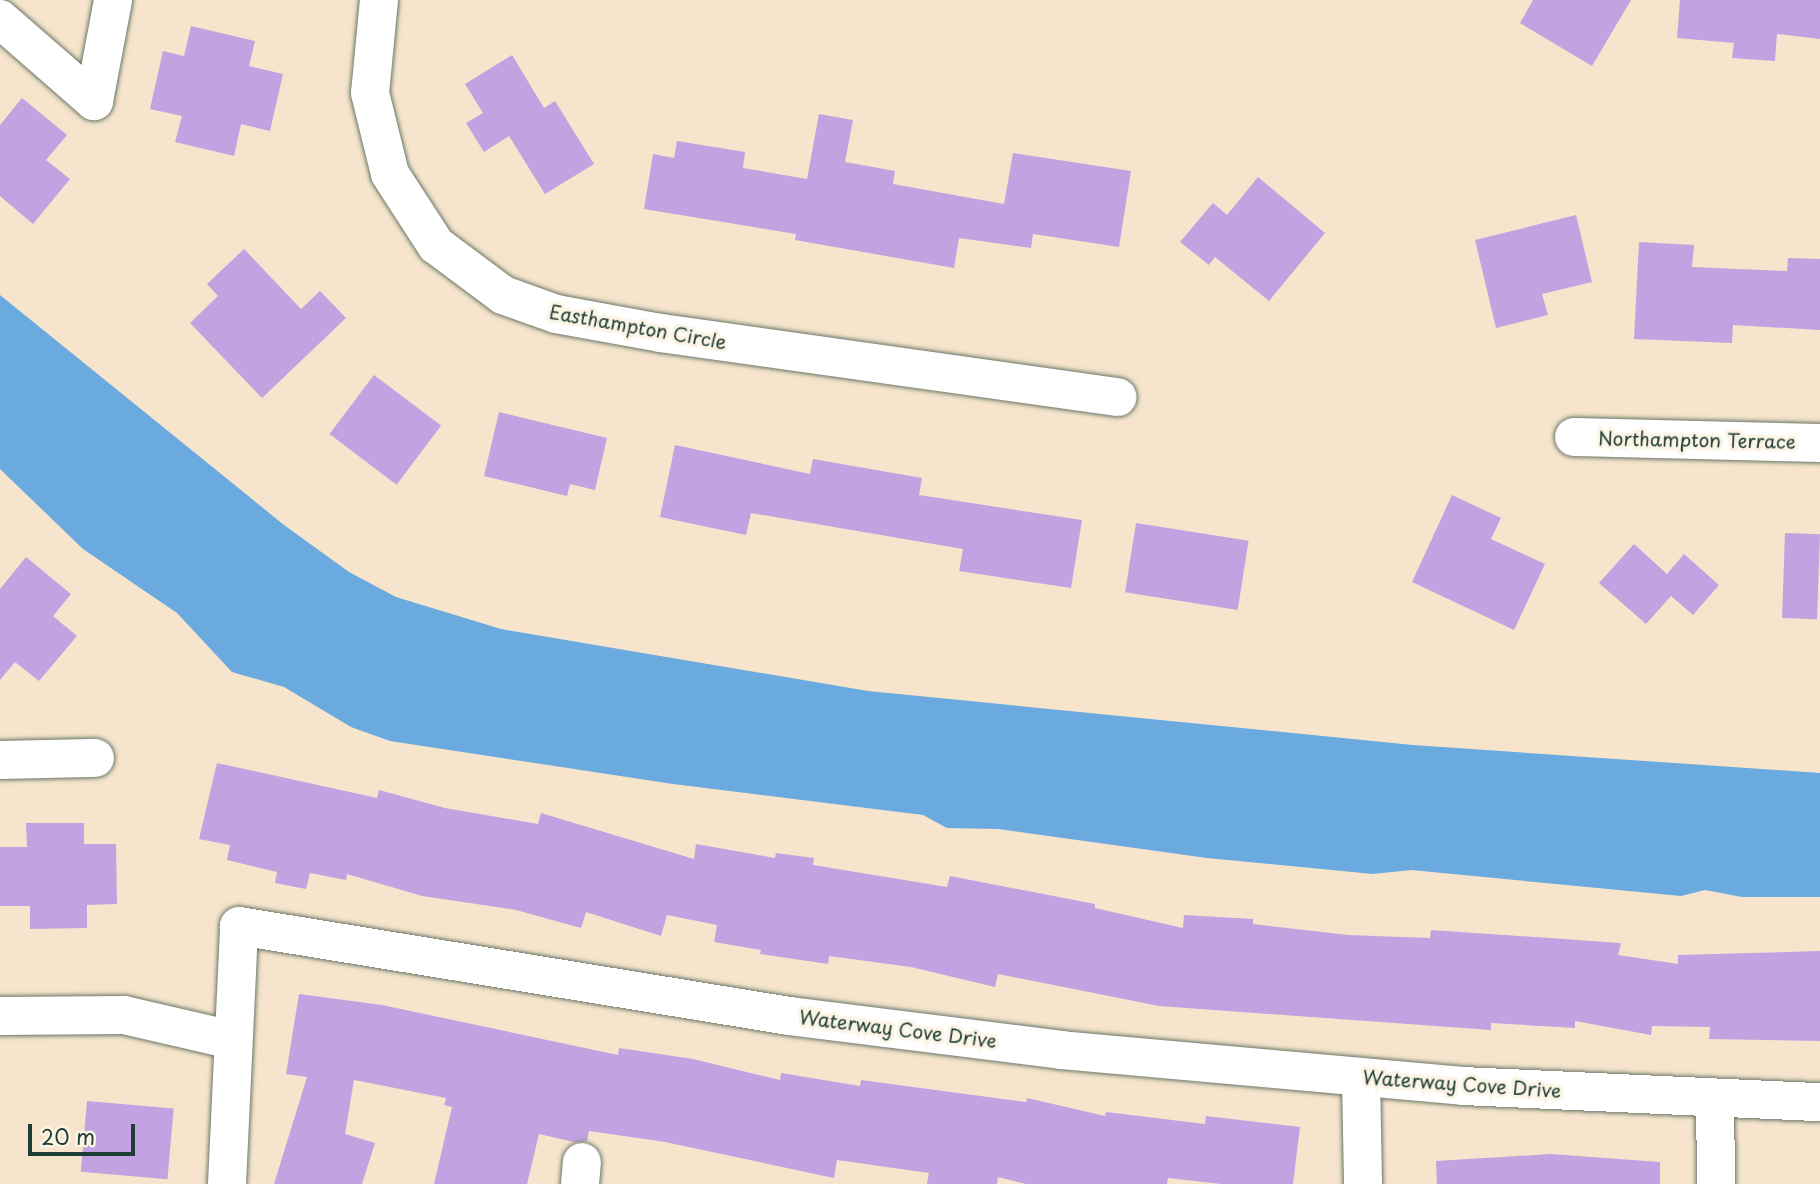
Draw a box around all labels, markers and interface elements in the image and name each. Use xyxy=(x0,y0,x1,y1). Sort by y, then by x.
street label: Easthampton Circle xyxy=(547,300,729,354)
street label: Northampton Terrace xyxy=(1598,427,1796,453)
street label: Waterway Cove Drive xyxy=(798,1006,998,1052)
street label: Waterway Cove Drive xyxy=(1362,1066,1562,1102)
scale bar xyxy=(32,1110,138,1154)
text: 20 m xyxy=(41,1120,95,1152)

